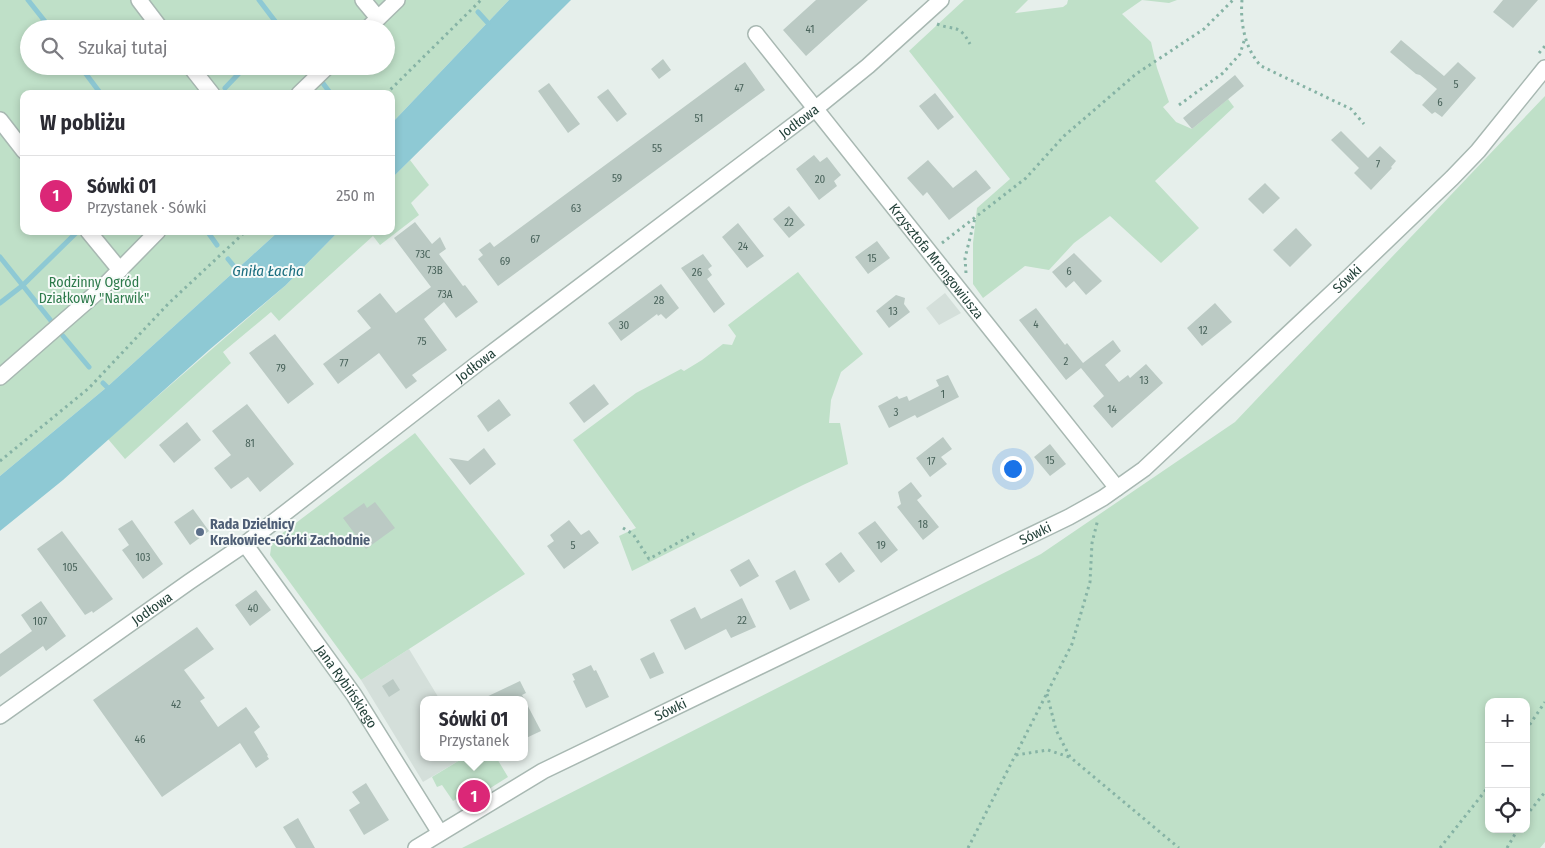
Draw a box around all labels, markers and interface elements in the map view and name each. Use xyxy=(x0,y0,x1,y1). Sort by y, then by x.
search box xyxy=(20,20,395,75)
house number: 41 xyxy=(805,23,815,36)
icon: search xyxy=(38,34,66,62)
text: Szukaj tutaj xyxy=(78,36,168,59)
house number: 5 xyxy=(1453,78,1459,91)
house number: 47 xyxy=(734,82,744,95)
house number: 6 xyxy=(1437,96,1443,109)
street label: Jodłowa xyxy=(775,101,822,142)
text: W pobliżu xyxy=(40,110,125,136)
house number: 51 xyxy=(695,112,703,125)
house number: 55 xyxy=(652,142,662,155)
house number: 7 xyxy=(1376,158,1381,171)
house number: 59 xyxy=(612,172,622,185)
house number: 20 xyxy=(815,173,826,186)
text: Sówki 01 xyxy=(87,175,157,198)
text: 1 xyxy=(53,186,59,205)
text: 250 m xyxy=(336,186,375,205)
text: Przystanek · Sówki xyxy=(87,198,207,217)
street label: Krzysztofa Mrongowiusza xyxy=(885,200,988,322)
house number: 63 xyxy=(571,202,581,215)
house number: 22 xyxy=(784,216,794,229)
house number: 67 xyxy=(530,233,540,246)
house number: 24 xyxy=(738,240,749,253)
house number: 73C xyxy=(416,248,431,261)
house number: 15 xyxy=(867,252,877,265)
house number: 69 xyxy=(500,255,510,268)
street label: Sówki xyxy=(1329,261,1365,296)
water label: Gniła Łacha xyxy=(232,262,304,280)
house number: 73B xyxy=(427,264,443,277)
house number: 6 xyxy=(1066,265,1072,278)
house number: 26 xyxy=(692,266,703,279)
park label: Rodzinny Ogród Działkowy "Narwik" xyxy=(39,274,149,307)
house number: 73A xyxy=(437,288,453,301)
house number: 28 xyxy=(654,294,665,307)
house number: 13 xyxy=(888,305,898,318)
house number: 4 xyxy=(1033,318,1039,331)
house number: 30 xyxy=(619,319,630,332)
house number: 12 xyxy=(1198,324,1208,337)
house number: 75 xyxy=(417,335,427,348)
street label: Jodłowa xyxy=(452,345,499,386)
house number: 2 xyxy=(1064,355,1069,368)
house number: 77 xyxy=(340,357,349,370)
house number: 79 xyxy=(276,362,286,375)
house number: 13 xyxy=(1139,374,1149,387)
house number: 1 xyxy=(941,388,945,401)
house number: 14 xyxy=(1107,403,1117,416)
house number: 3 xyxy=(894,406,899,419)
house number: 81 xyxy=(245,437,255,450)
house number: 15 xyxy=(1045,454,1055,467)
house number: 17 xyxy=(927,455,936,468)
your location xyxy=(1000,456,1026,482)
place label: Rada Dzielnicy Krakowiec-Górki Zachodnie xyxy=(210,516,370,549)
house number: 18 xyxy=(918,518,928,531)
street label: Sówki xyxy=(1016,518,1054,548)
marker: Rada Dzielnicy Krakowiec-Górki Zachodnie xyxy=(194,526,206,538)
house number: 5 xyxy=(570,539,576,552)
house number: 19 xyxy=(876,539,886,552)
house number: 103 xyxy=(136,551,150,564)
house number: 105 xyxy=(62,561,78,574)
street label: Jodłowa xyxy=(128,588,175,629)
house number: 40 xyxy=(247,602,259,615)
house number: 22 xyxy=(737,614,747,627)
house number: 107 xyxy=(33,615,48,628)
street label: Jana Rybińskiego xyxy=(312,641,381,731)
street label: Sówki xyxy=(652,695,689,724)
popup xyxy=(420,696,528,761)
house number: 42 xyxy=(171,698,181,711)
map controls xyxy=(1485,698,1530,833)
button: + xyxy=(1485,698,1530,743)
text: Sówki 01 xyxy=(439,708,508,731)
text: Przystanek xyxy=(439,731,509,750)
house number: 46 xyxy=(135,733,146,746)
button: − xyxy=(1485,743,1530,788)
pin: 1 xyxy=(458,777,490,815)
button: locate xyxy=(1485,788,1530,833)

